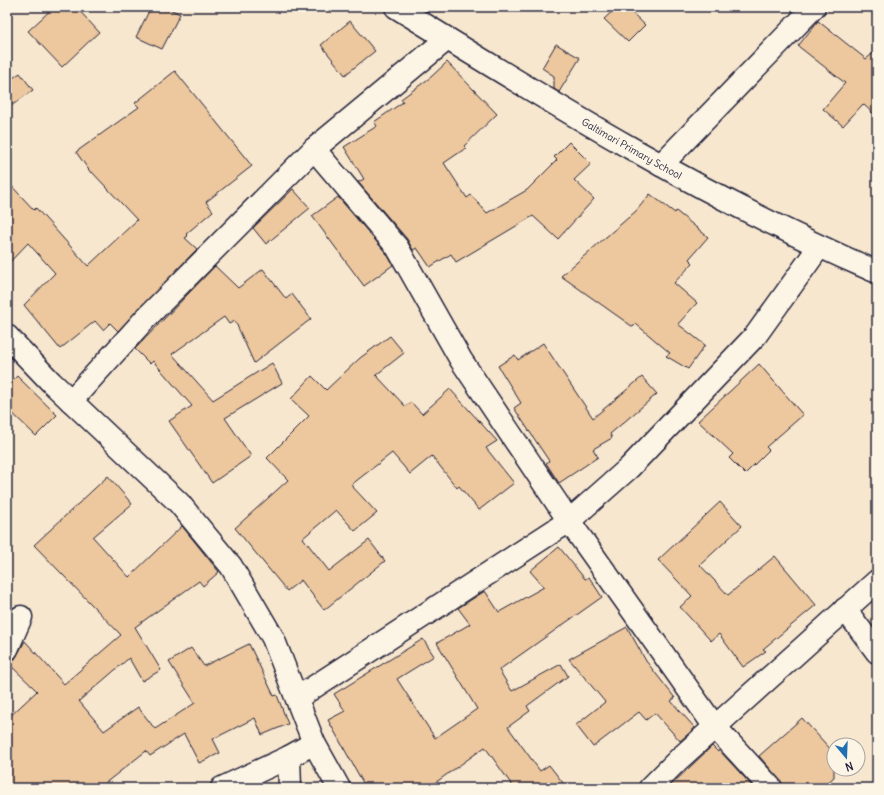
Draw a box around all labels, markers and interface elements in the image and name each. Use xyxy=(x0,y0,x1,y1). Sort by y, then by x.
street label: Galtimari Primary School xyxy=(579,115,684,182)
north arrow xyxy=(826,737,866,777)
text: N xyxy=(843,759,855,774)

